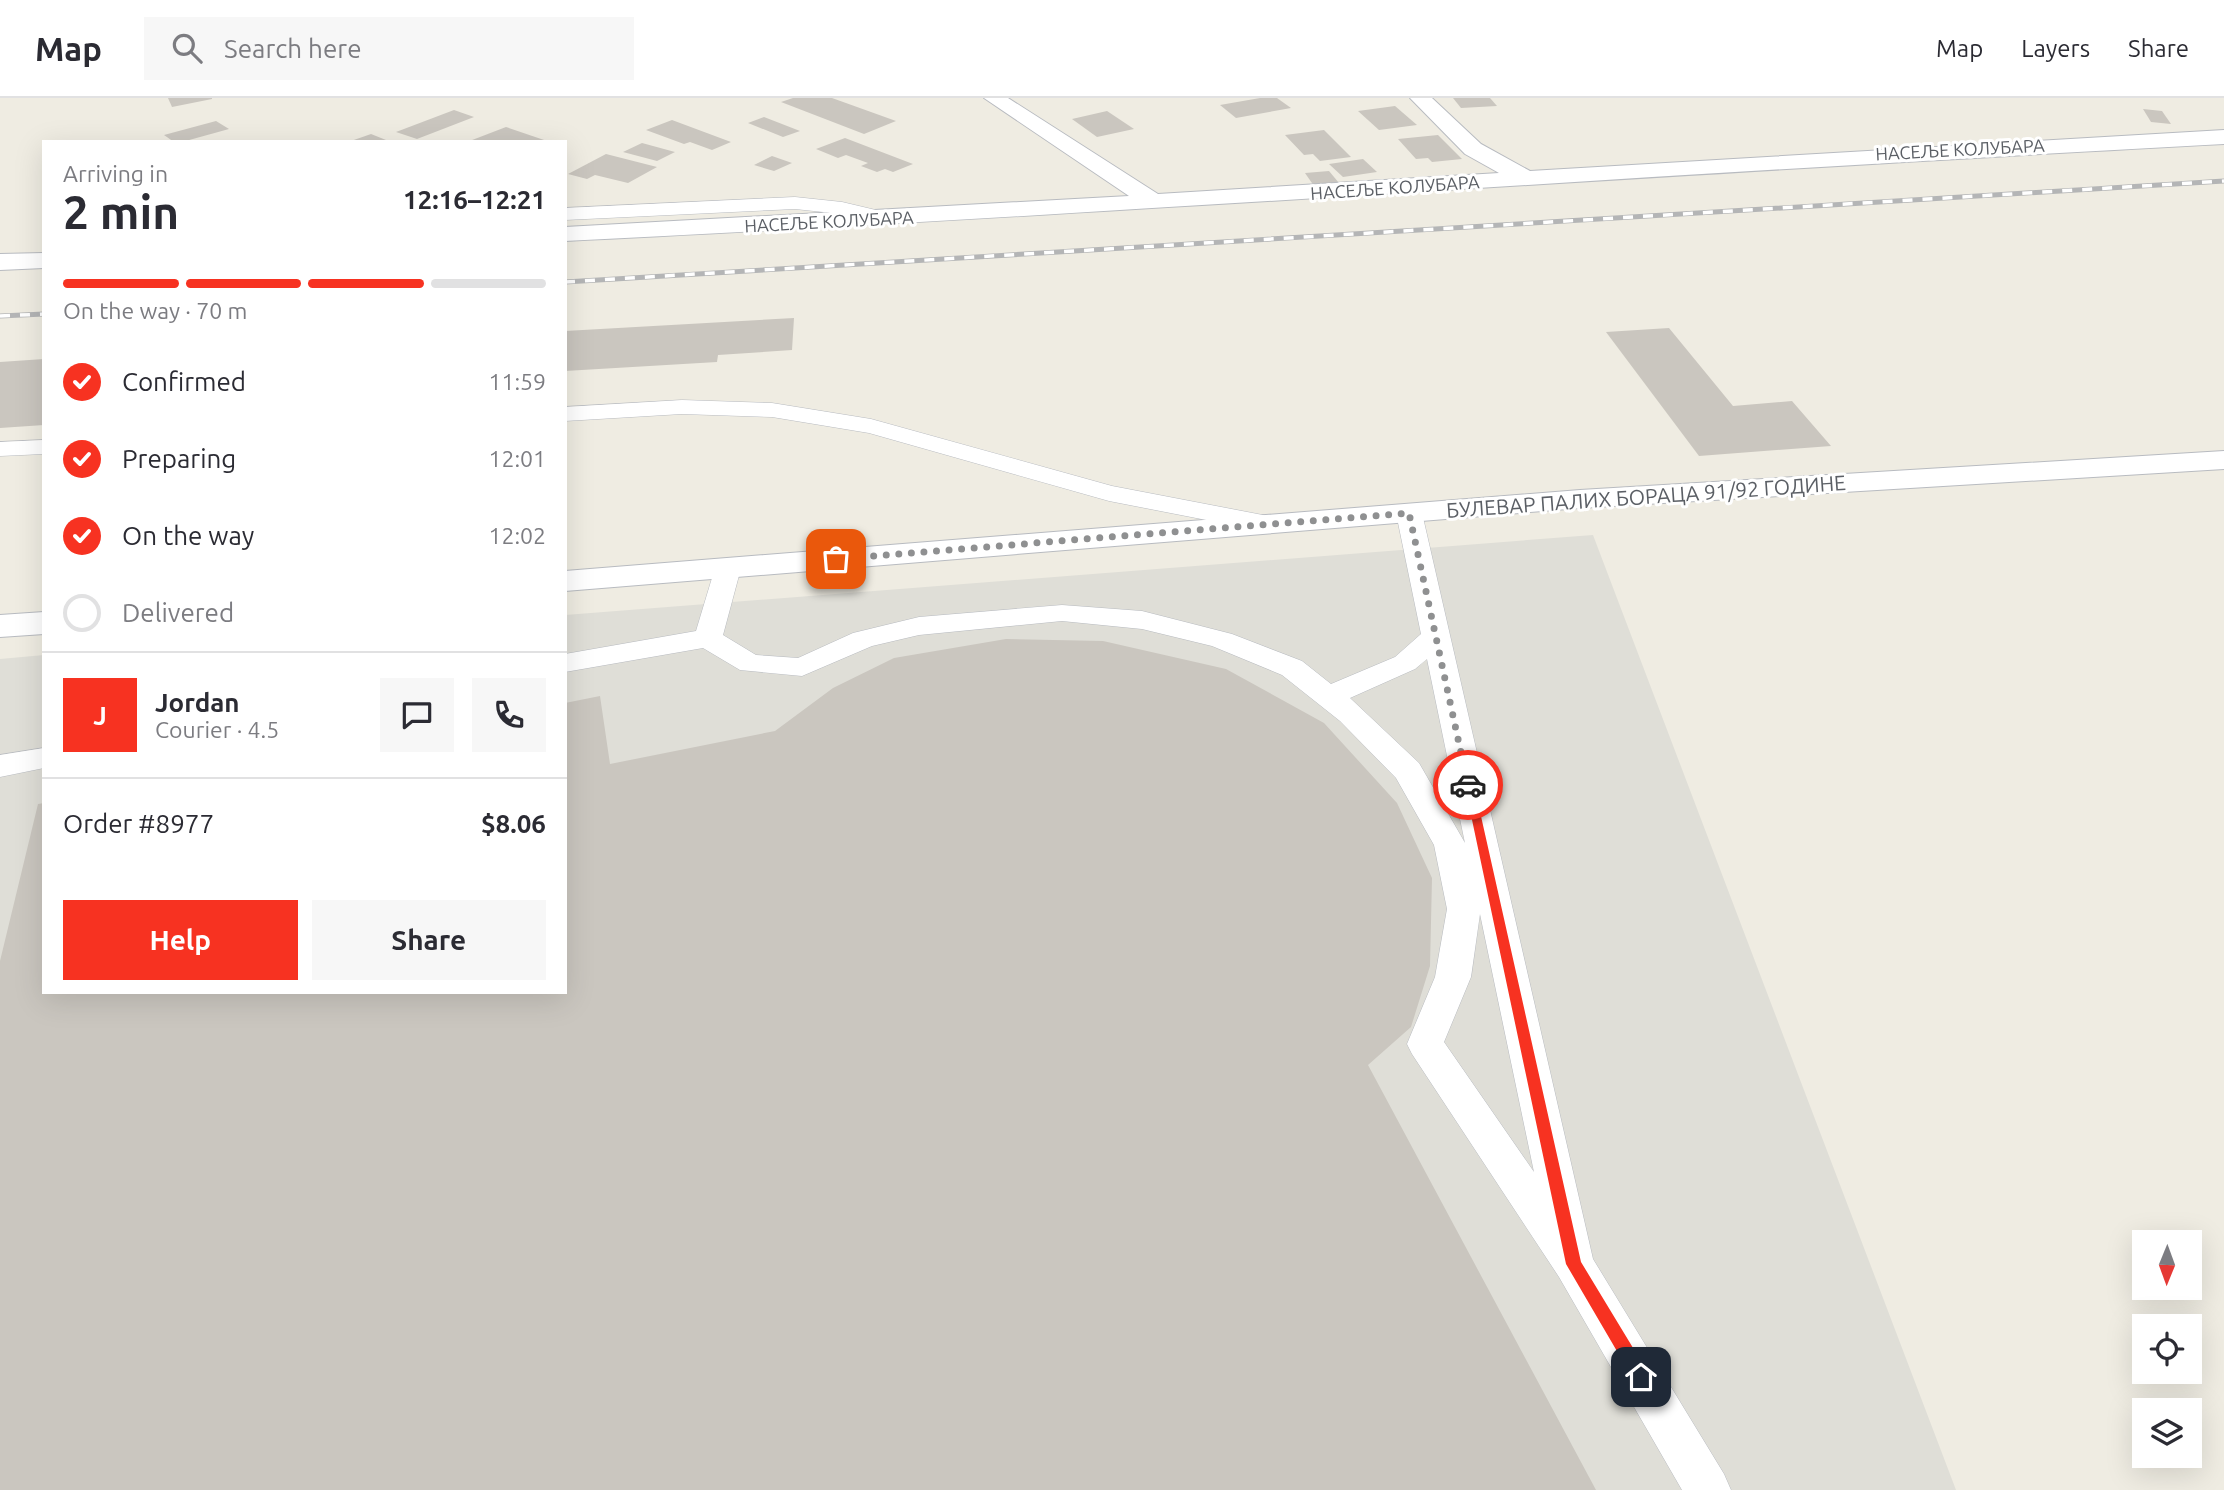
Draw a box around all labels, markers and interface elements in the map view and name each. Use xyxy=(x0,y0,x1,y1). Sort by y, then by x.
search box xyxy=(144,17,634,80)
icon: search xyxy=(168,29,206,67)
text: Map xyxy=(35,30,102,67)
text: Search here xyxy=(224,34,362,63)
text: Map xyxy=(1936,35,1983,62)
text: Layers xyxy=(2021,35,2090,62)
text: Share xyxy=(2128,35,2189,62)
street label: НАСЕЉЕ КОЛУБАРА xyxy=(1875,135,2045,163)
text: Arriving in xyxy=(63,161,168,186)
street label: НАСЕЉЕ КОЛУБАРА xyxy=(1310,171,1480,203)
text: 12:16–12:21 xyxy=(403,185,546,214)
text: 2 min xyxy=(63,186,179,238)
street label: НАСЕЉЕ КОЛУБАРА xyxy=(744,207,914,235)
text: On the way · 70 m xyxy=(63,298,247,323)
icon: check xyxy=(63,363,101,401)
text: Confirmed xyxy=(122,367,246,396)
text: 11:59 xyxy=(488,369,546,394)
icon: check xyxy=(63,440,101,478)
text: Preparing xyxy=(122,444,236,473)
text: 12:01 xyxy=(488,446,546,471)
street label: БУЛЕВАР ПАЛИХ БОРАЦА 91/92 ГОДИНЕ xyxy=(1445,470,1847,522)
icon: check xyxy=(63,517,101,555)
text: On the way xyxy=(122,521,254,550)
text: 12:02 xyxy=(488,523,546,548)
pin xyxy=(806,529,866,589)
icon: bag xyxy=(817,540,855,578)
text: Delivered xyxy=(122,598,234,627)
button: chat xyxy=(380,678,454,752)
button: phone xyxy=(472,678,546,752)
text: Jordan xyxy=(155,688,240,717)
text: J xyxy=(93,701,107,730)
text: Courier · 4.5 xyxy=(155,717,279,742)
courier xyxy=(1433,750,1503,820)
icon: car xyxy=(1449,766,1487,804)
text: Order #8977 xyxy=(63,809,214,838)
text: $8.06 xyxy=(481,809,546,838)
button: Help xyxy=(63,900,298,980)
button: Share xyxy=(312,900,546,980)
north arrow xyxy=(2132,1230,2202,1300)
map controls xyxy=(2132,1230,2202,1468)
button: locate xyxy=(2132,1314,2202,1384)
pin xyxy=(1611,1347,1671,1407)
icon: home xyxy=(1622,1358,1660,1396)
button: layers xyxy=(2132,1398,2202,1468)

